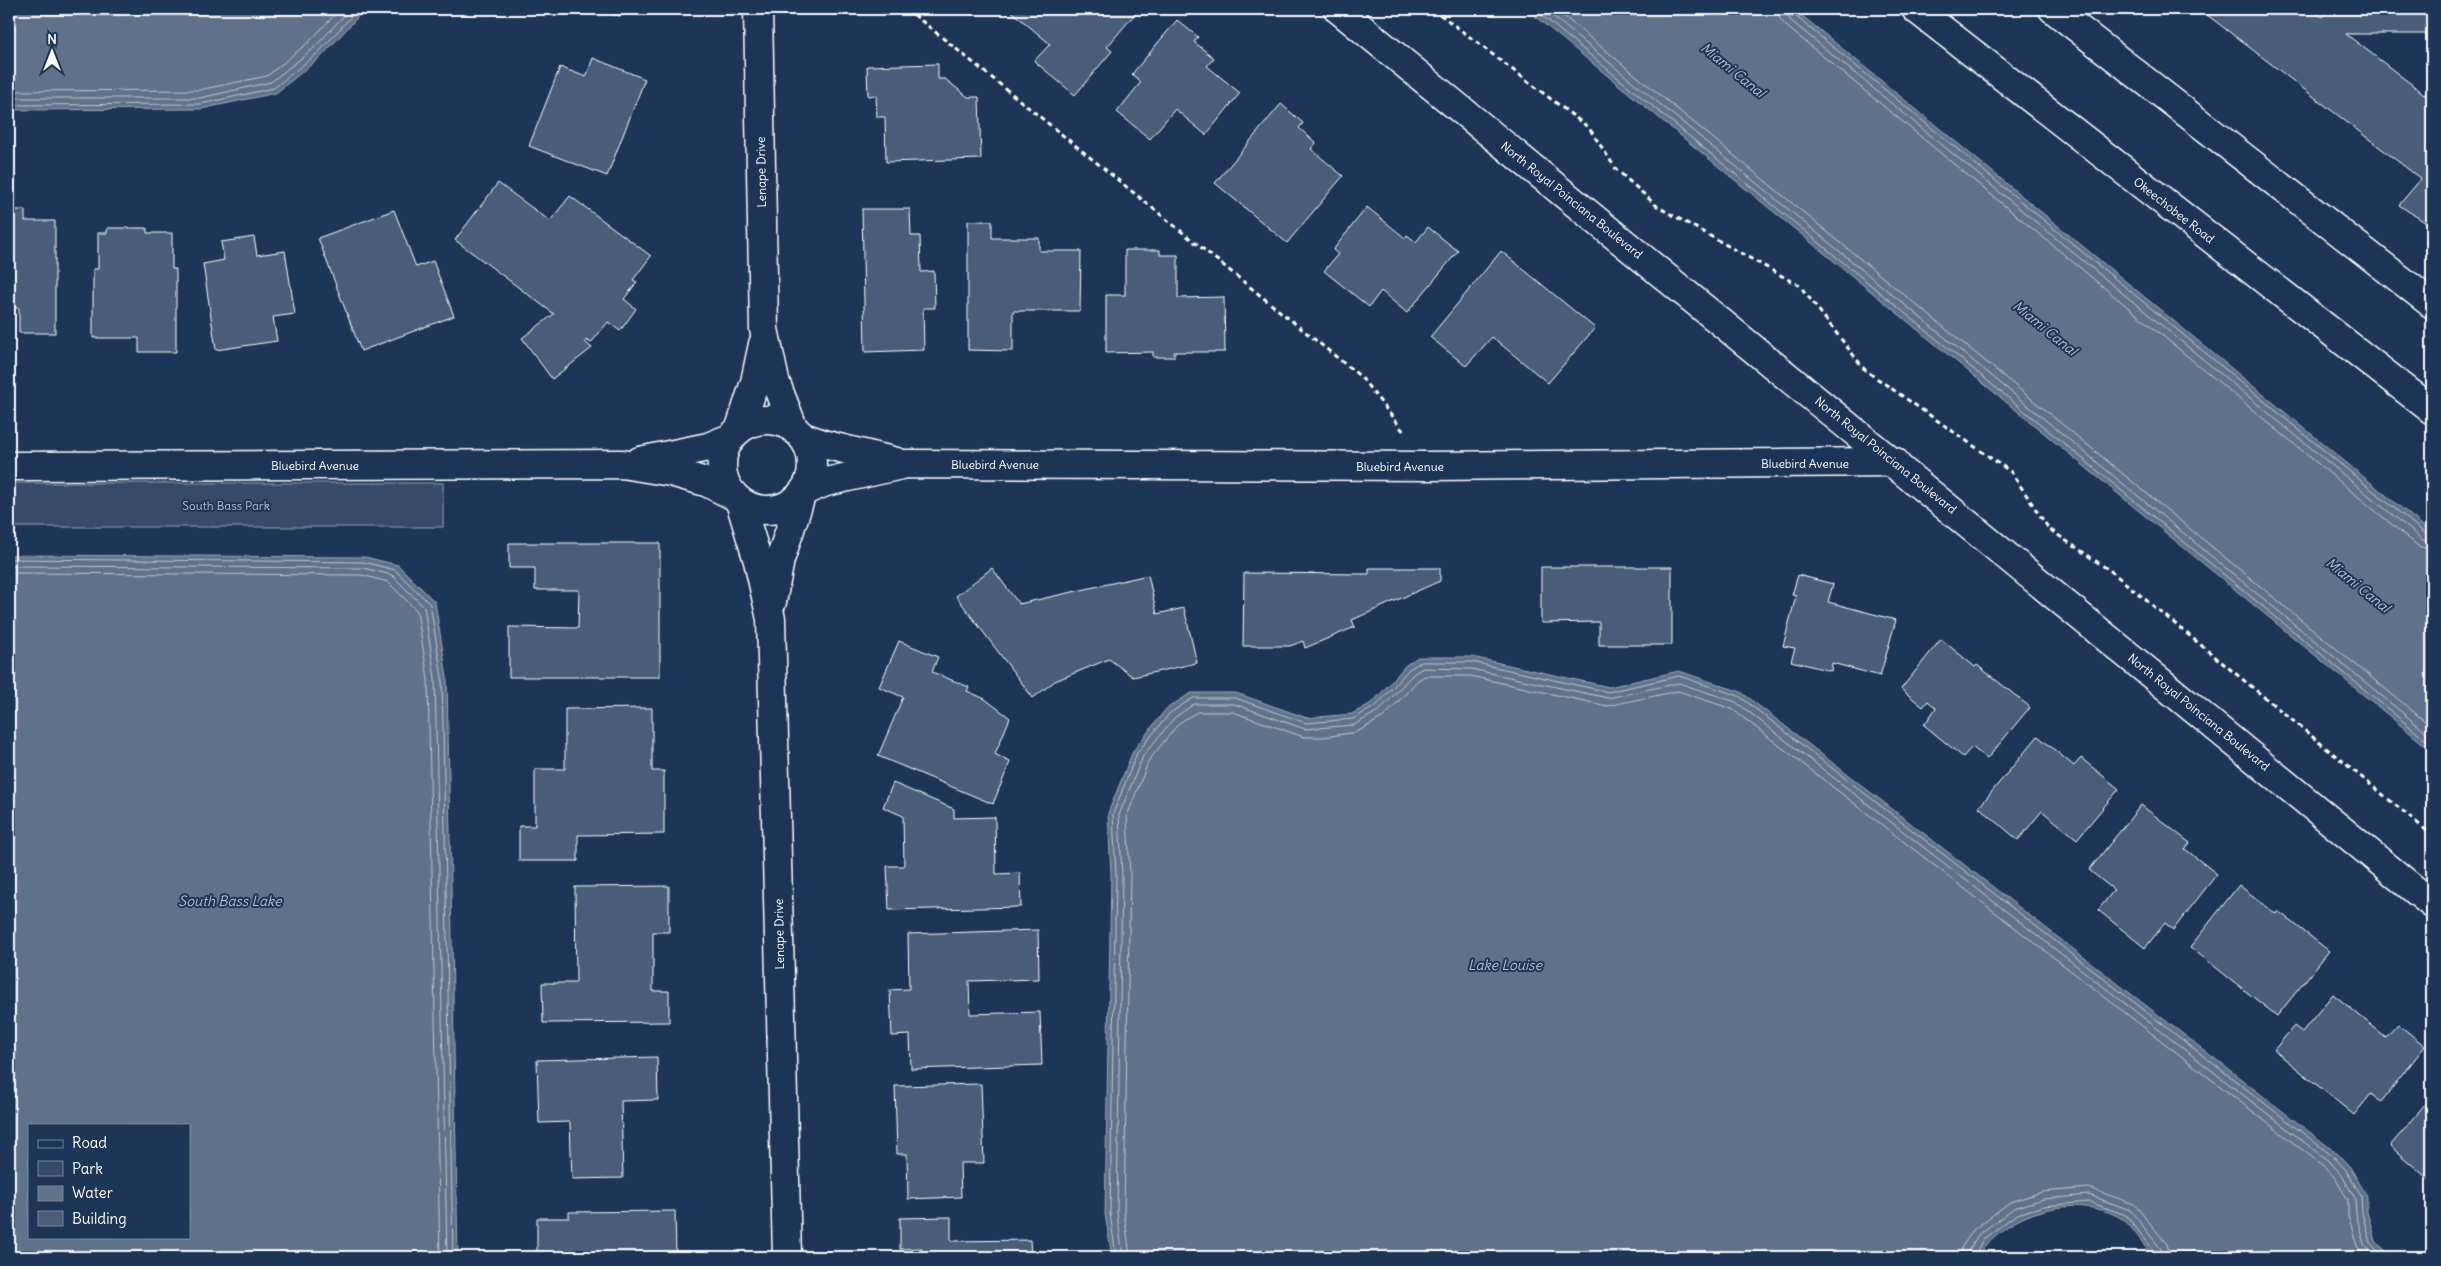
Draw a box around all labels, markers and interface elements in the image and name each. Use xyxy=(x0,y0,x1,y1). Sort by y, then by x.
north arrow xyxy=(28,28,78,78)
text: N xyxy=(47,30,57,48)
water label: Miami Canal xyxy=(1697,39,1770,103)
street label: Lenape Drive xyxy=(753,136,769,208)
street label: North Royal Poinciana Boulevard xyxy=(1498,138,1646,262)
street label: Okeechobee Road xyxy=(2131,174,2217,246)
water label: Miami Canal xyxy=(2009,297,2082,361)
street label: North Royal Poinciana Boulevard xyxy=(1812,393,1960,517)
street label: Bluebird Avenue xyxy=(1761,456,1849,471)
street label: Bluebird Avenue xyxy=(951,457,1039,472)
street label: Bluebird Avenue xyxy=(271,458,359,473)
street label: Bluebird Avenue xyxy=(1356,459,1444,474)
park label: South Bass Park xyxy=(182,498,270,513)
water label: Miami Canal xyxy=(2322,554,2395,618)
street label: North Royal Poinciana Boulevard xyxy=(2125,650,2273,774)
water label: South Bass Lake xyxy=(178,892,283,910)
street label: Lenape Drive xyxy=(771,898,787,970)
water label: Lake Louise xyxy=(1468,956,1543,974)
legend xyxy=(28,1124,190,1238)
text: Road xyxy=(72,1133,107,1152)
text: Park xyxy=(72,1159,103,1178)
text: Water xyxy=(72,1183,113,1202)
text: Building xyxy=(72,1209,127,1228)

